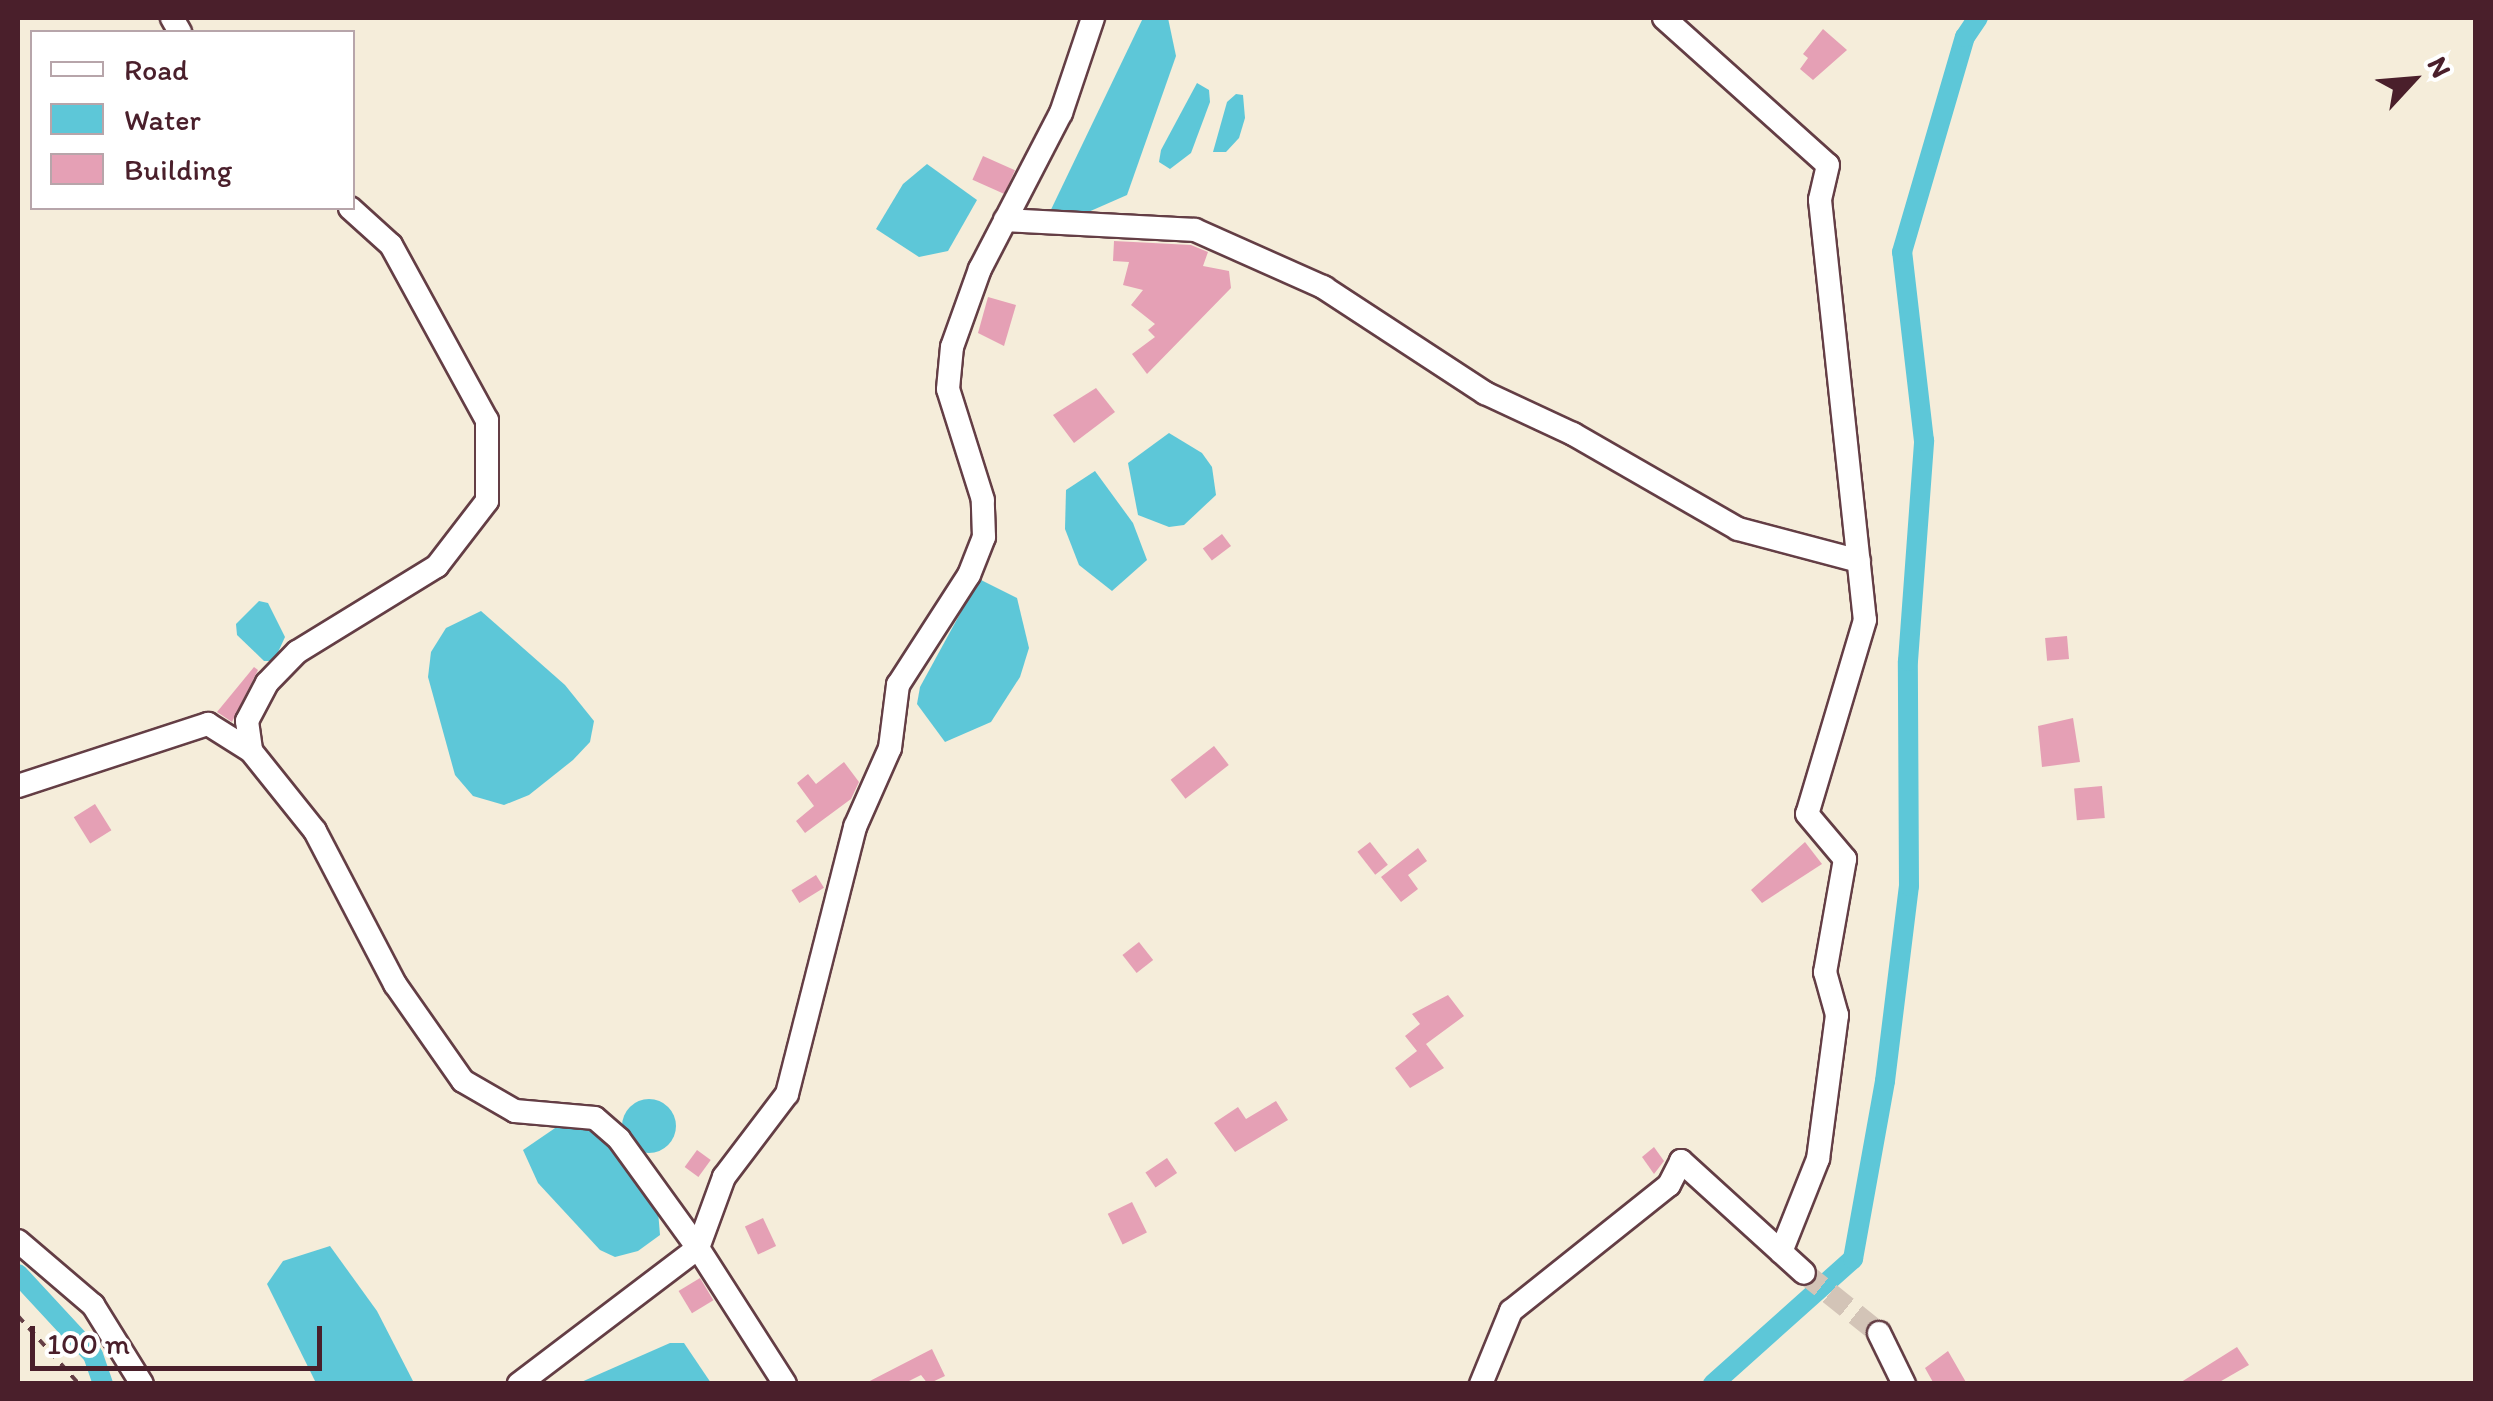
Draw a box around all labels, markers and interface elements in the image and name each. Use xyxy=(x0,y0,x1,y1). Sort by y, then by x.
legend xyxy=(30,30,355,210)
north arrow xyxy=(2363,30,2463,130)
text: Road xyxy=(124,51,189,88)
text: N xyxy=(2421,51,2459,83)
text: Water xyxy=(124,101,201,138)
text: Building xyxy=(124,151,232,188)
scale bar xyxy=(35,1306,328,1368)
text: 100 m xyxy=(47,1325,130,1362)

